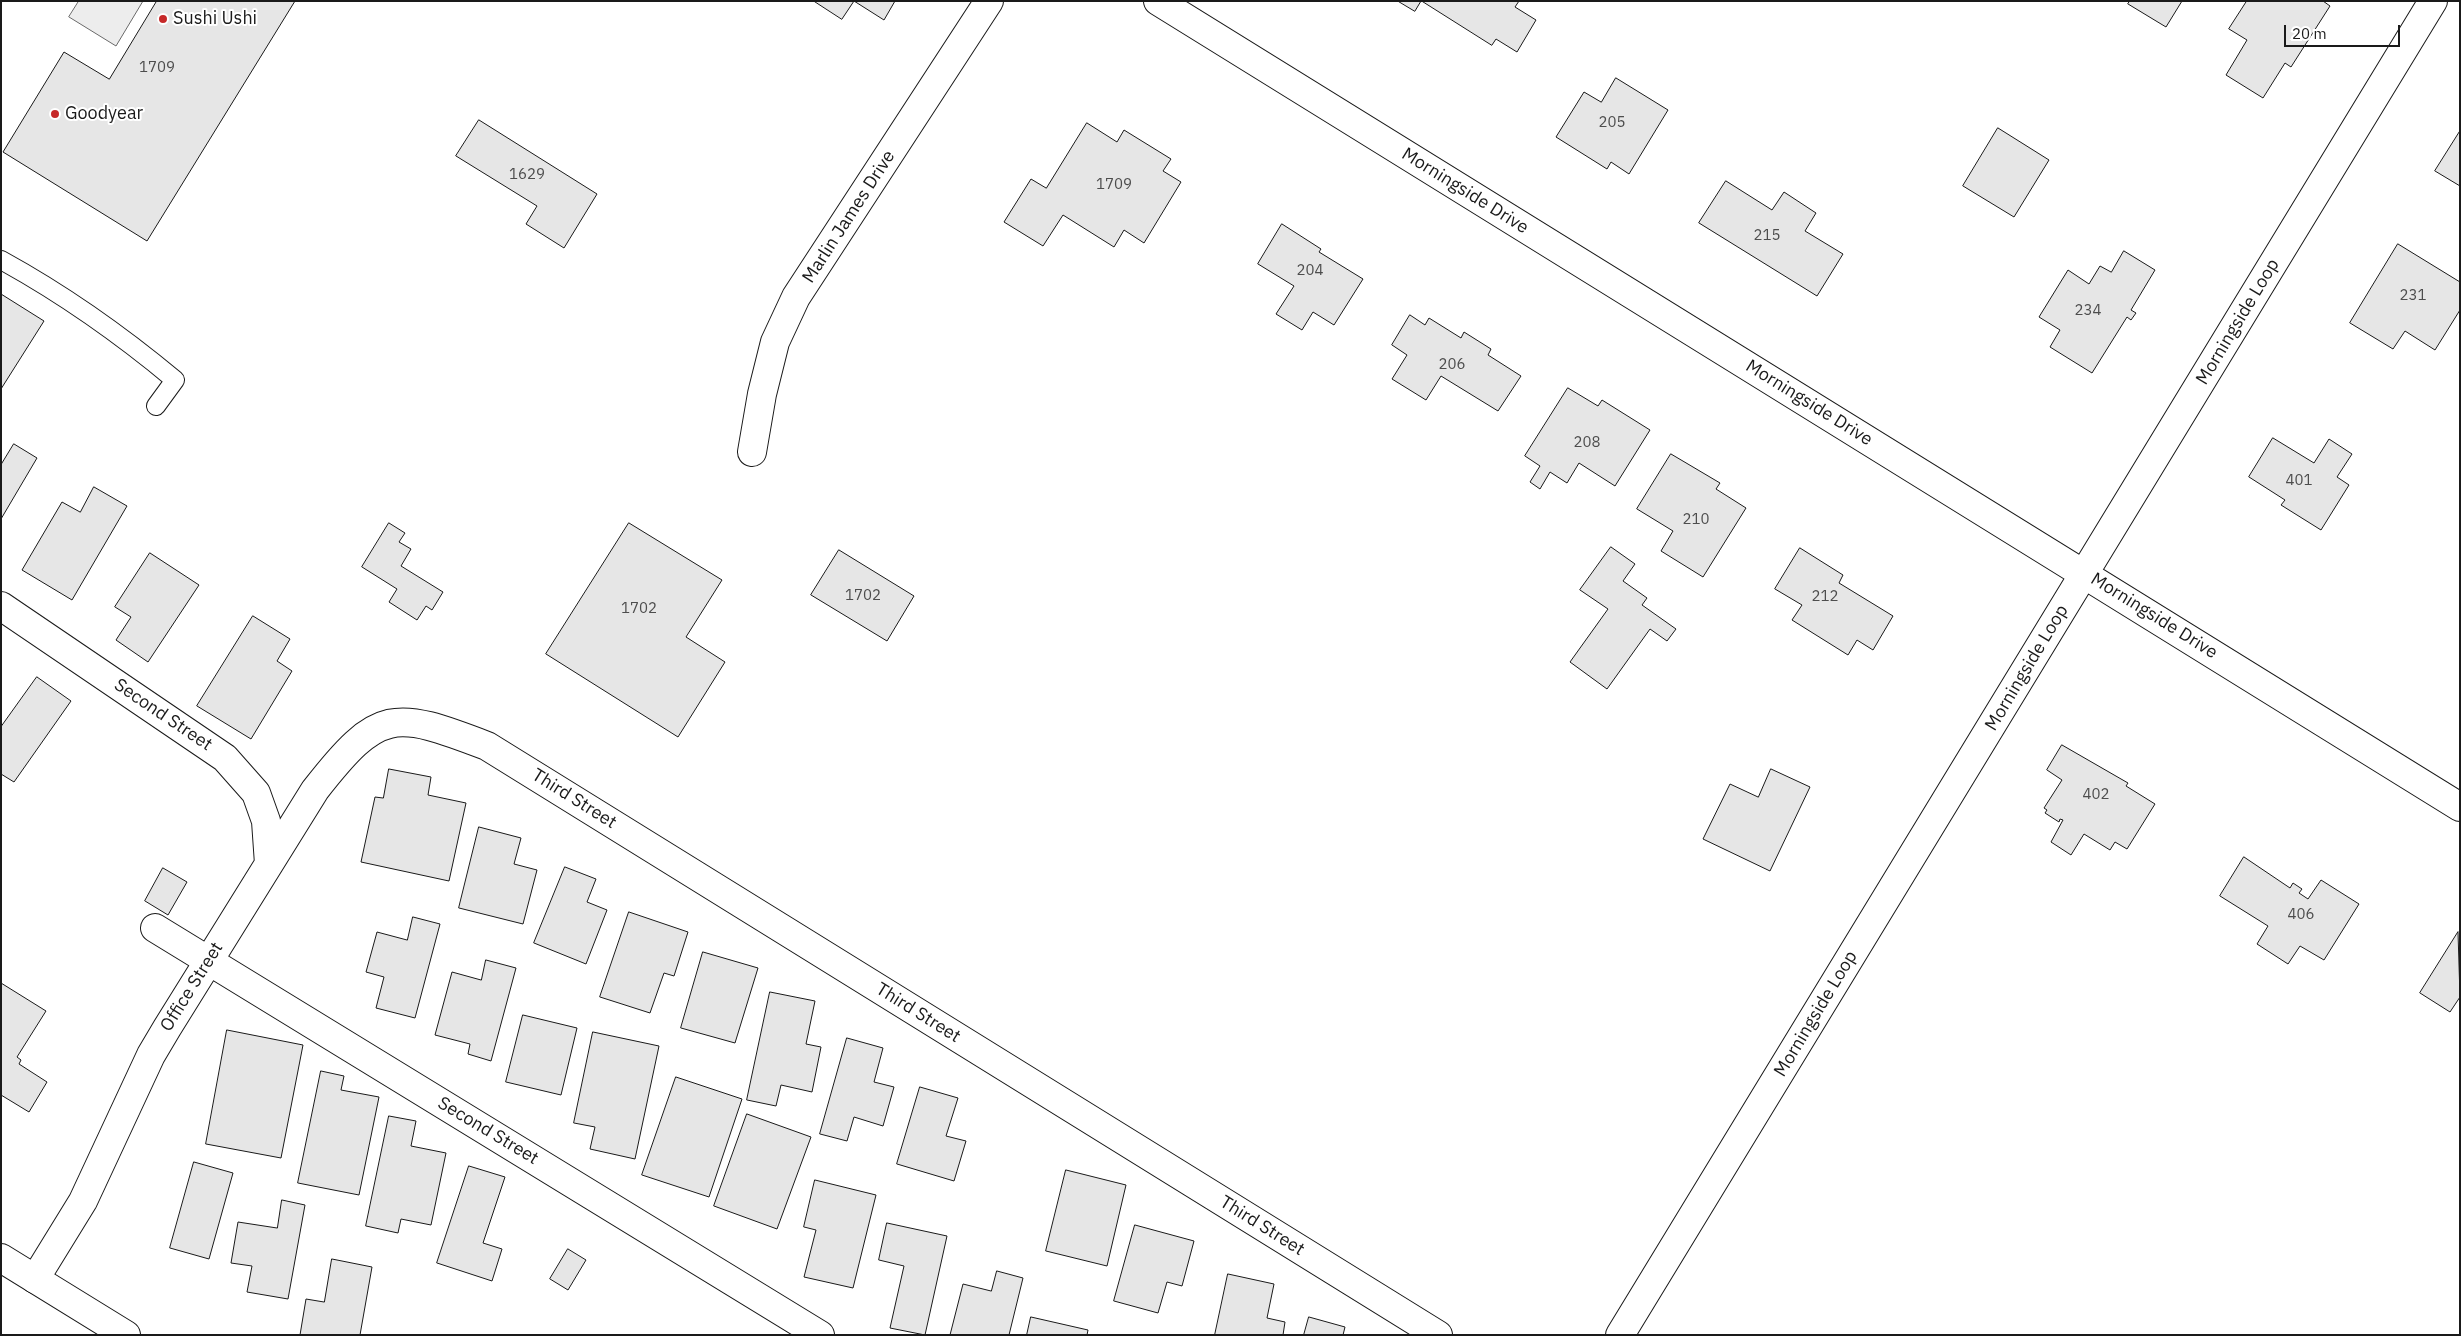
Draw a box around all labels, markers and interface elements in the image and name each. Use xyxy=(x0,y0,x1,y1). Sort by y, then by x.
place label: Sushi Ushi xyxy=(173,8,257,30)
marker: Sushi Ushi xyxy=(157,13,169,25)
scale bar xyxy=(2286,15,2402,47)
text: 20 m xyxy=(2292,24,2327,43)
house number: 1709 xyxy=(139,59,175,77)
place label: Goodyear xyxy=(65,103,143,125)
marker: Goodyear xyxy=(49,108,61,120)
house number: 205 xyxy=(1599,114,1625,132)
street label: Morningside Drive xyxy=(1398,143,1532,239)
street label: Marlin James Drive xyxy=(798,147,900,287)
house number: 1629 xyxy=(509,166,545,184)
house number: 1709 xyxy=(1096,176,1132,194)
house number: 215 xyxy=(1754,227,1780,245)
street label: Morningside Loop xyxy=(2192,255,2284,389)
house number: 204 xyxy=(1297,262,1323,280)
house number: 231 xyxy=(2400,287,2426,305)
house number: 234 xyxy=(2075,302,2101,320)
street label: Morningside Drive xyxy=(1742,355,1876,451)
house number: 206 xyxy=(1439,356,1465,374)
house number: 208 xyxy=(1574,434,1600,452)
house number: 401 xyxy=(2286,472,2312,490)
house number: 210 xyxy=(1683,511,1709,529)
street label: Morningside Drive xyxy=(2087,568,2221,664)
house number: 1702 xyxy=(845,587,881,605)
house number: 212 xyxy=(1812,588,1838,606)
house number: 1702 xyxy=(621,600,657,618)
street label: Morningside Loop xyxy=(1981,601,2073,735)
street label: Second Street xyxy=(110,674,216,756)
street label: Third Street xyxy=(528,765,620,833)
house number: 402 xyxy=(2083,786,2109,804)
house number: 406 xyxy=(2288,906,2314,924)
street label: Office Street xyxy=(156,938,228,1036)
street label: Morningside Loop xyxy=(1770,947,1862,1081)
street label: Third Street xyxy=(872,979,964,1047)
street label: Second Street xyxy=(434,1092,542,1170)
street label: Third Street xyxy=(1216,1192,1308,1260)

